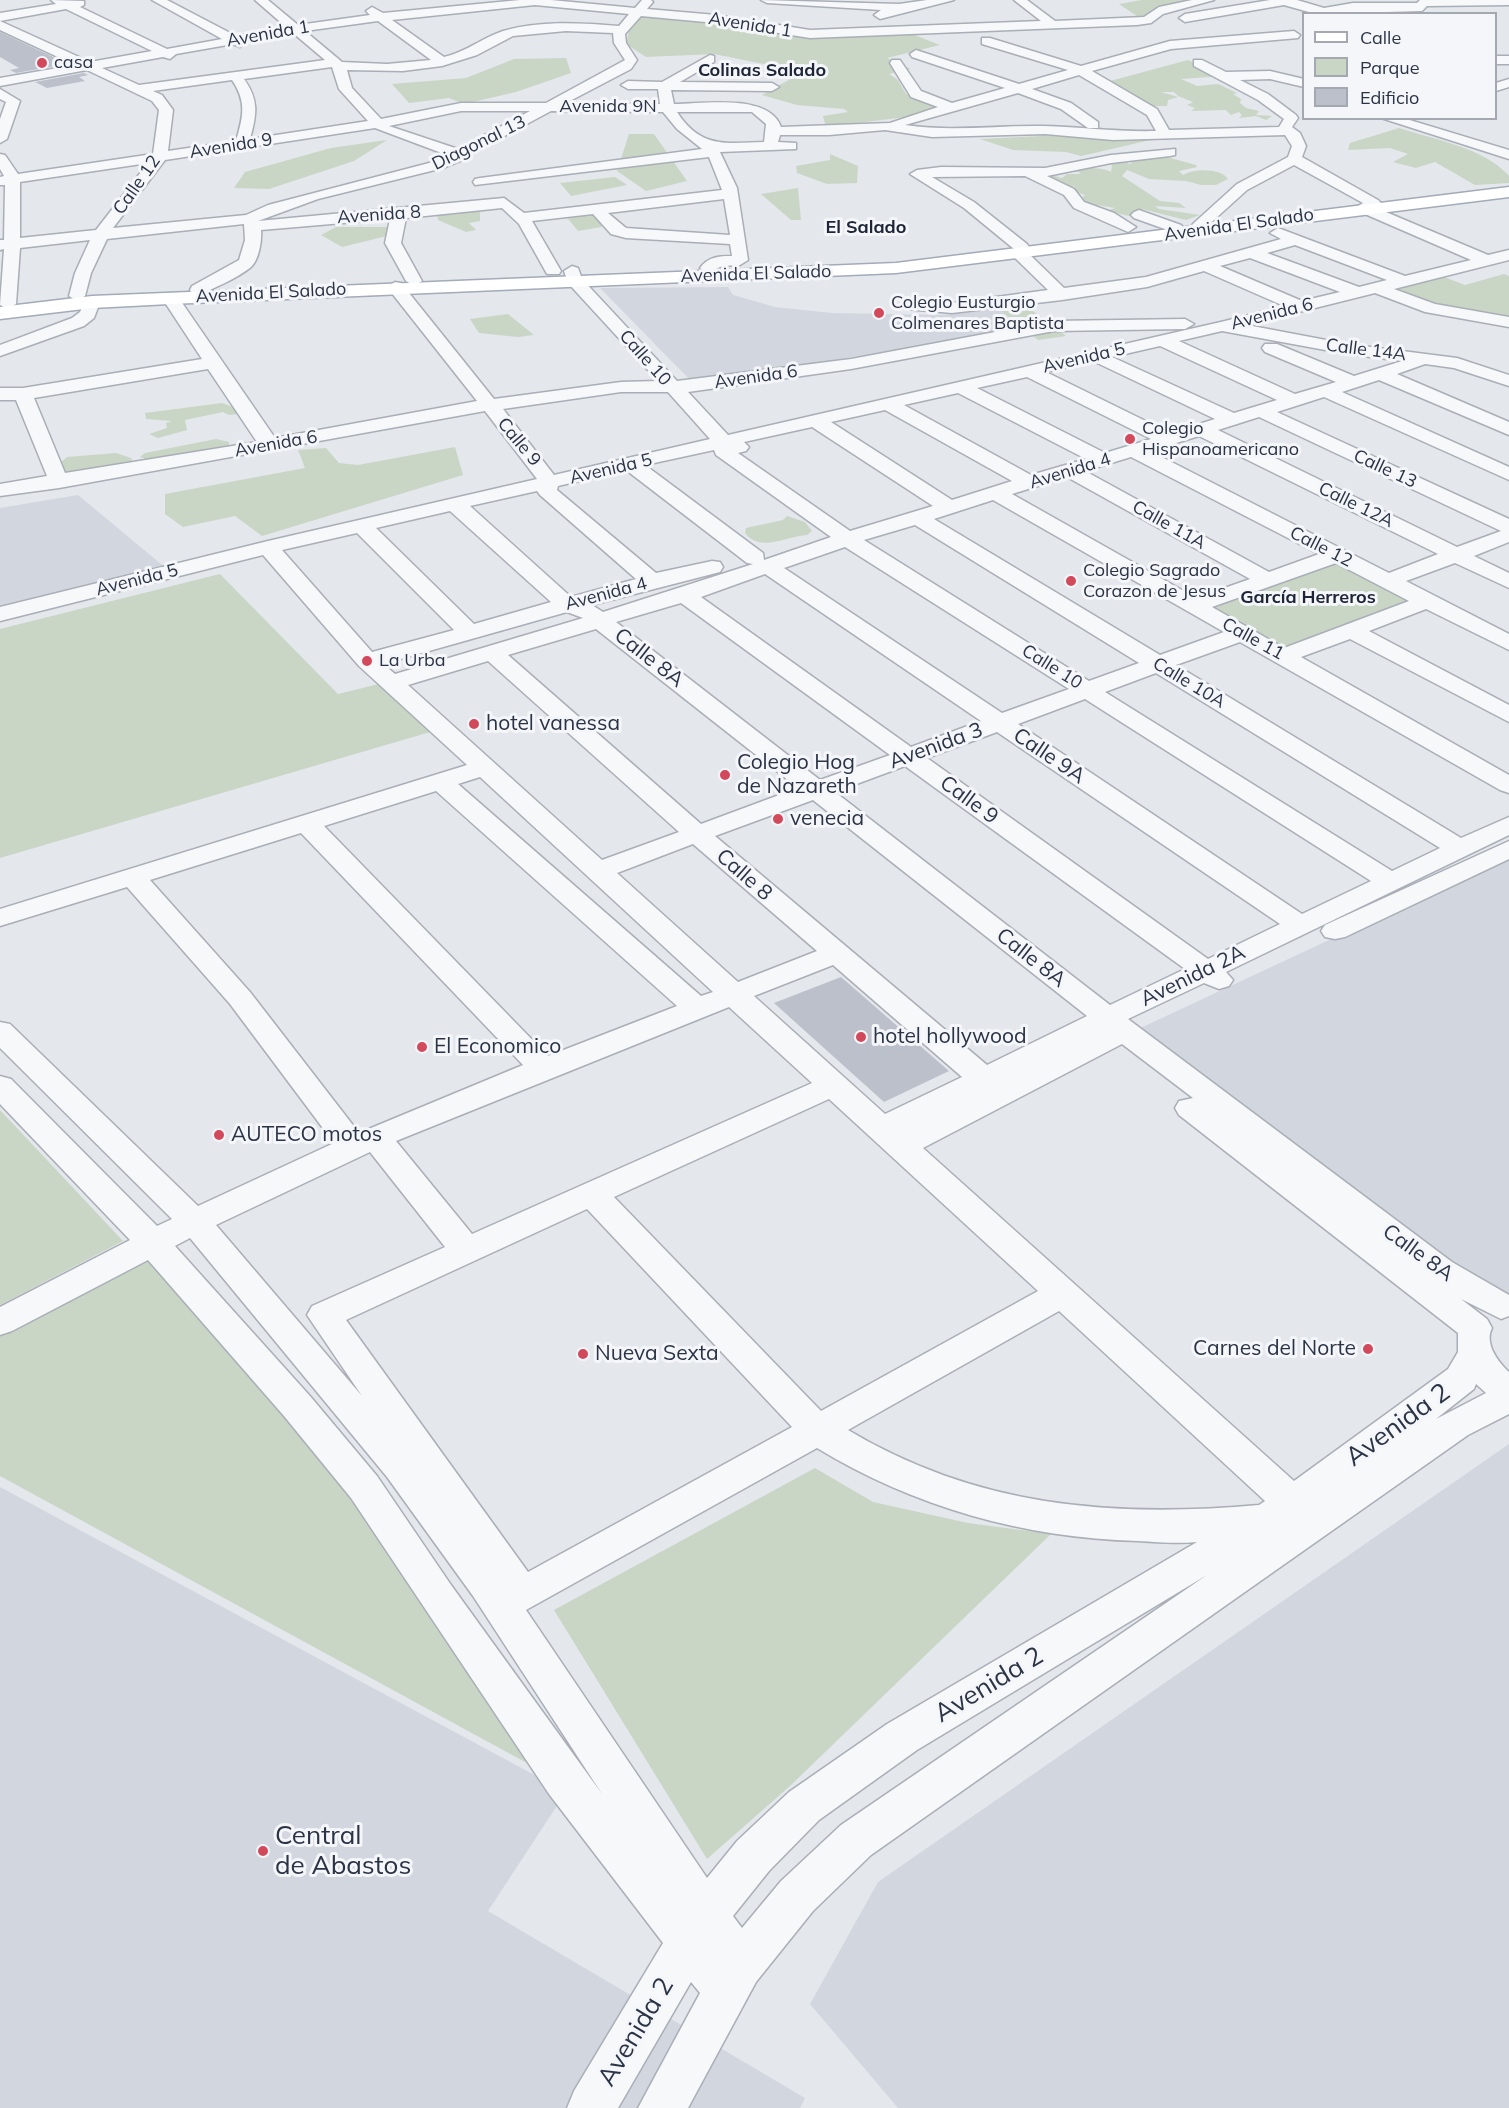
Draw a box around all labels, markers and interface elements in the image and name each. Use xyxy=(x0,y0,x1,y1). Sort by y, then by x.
street label: Avenida 1 xyxy=(707,8,793,42)
legend xyxy=(1302,12,1497,120)
street label: Avenida 1 xyxy=(225,16,311,52)
text: Calle xyxy=(1360,26,1401,49)
place label: casa xyxy=(54,52,93,74)
marker: casa xyxy=(35,56,49,70)
text: Parque xyxy=(1360,56,1419,79)
district label: Colinas Salado xyxy=(698,60,826,82)
text: Edificio xyxy=(1360,86,1419,109)
street label: Avenida 9N xyxy=(559,96,657,118)
street label: Diagonal 13 xyxy=(429,111,529,175)
street label: Avenida 9 xyxy=(188,129,274,163)
street label: Calle 12 xyxy=(109,151,165,219)
street label: Avenida 8 xyxy=(336,201,422,229)
street label: Avenida El Salado xyxy=(1163,204,1315,246)
district label: El Salado xyxy=(826,217,906,239)
street label: Avenida El Salado xyxy=(680,261,832,287)
street label: Avenida El Salado xyxy=(195,278,347,308)
place label: Colegio Eusturgio Colmenares Baptista xyxy=(891,292,1064,334)
street label: Avenida 6 xyxy=(1229,293,1315,335)
marker: Colegio Eusturgio Colmenares Baptista xyxy=(872,306,886,320)
street label: Calle 10 xyxy=(614,326,676,390)
street label: Calle 14A xyxy=(1325,334,1407,366)
street label: Avenida 5 xyxy=(1041,338,1127,378)
street label: Avenida 6 xyxy=(713,360,799,394)
street label: Calle 9 xyxy=(493,413,545,471)
place label: Colegio Hispanoamericano xyxy=(1142,418,1299,460)
street label: Avenida 6 xyxy=(233,426,319,462)
marker: Colegio Hispanoamericano xyxy=(1123,432,1137,446)
street label: Calle 13 xyxy=(1350,445,1420,493)
street label: Avenida 4 xyxy=(1027,448,1113,494)
street label: Avenida 5 xyxy=(568,449,654,489)
street label: Calle 12A xyxy=(1315,478,1397,532)
street label: Calle 11A xyxy=(1128,496,1210,554)
street label: Calle 12 xyxy=(1286,522,1356,572)
street label: Avenida 5 xyxy=(94,559,180,601)
place label: Colegio Sagrado Corazon de Jesus xyxy=(1083,560,1226,602)
street label: Avenida 4 xyxy=(563,573,649,615)
marker: Colegio Sagrado Corazon de Jesus xyxy=(1064,574,1078,588)
district label: García Herreros xyxy=(1240,587,1376,609)
street label: Calle 11 xyxy=(1218,613,1288,665)
street label: Calle 8A xyxy=(609,623,689,693)
street label: Calle 10 xyxy=(1018,640,1086,694)
place label: La Urba xyxy=(379,650,446,672)
street label: Calle 10A xyxy=(1149,653,1229,713)
marker: La Urba xyxy=(360,654,374,668)
place label: hotel vanessa xyxy=(486,711,620,737)
marker: hotel vanessa xyxy=(467,717,481,731)
street label: Avenida 3 xyxy=(886,717,986,775)
street label: Calle 9A xyxy=(1008,723,1090,789)
place label: Colegio Hog de Nazareth xyxy=(737,750,857,800)
marker: Colegio Hog de Nazareth xyxy=(718,768,732,782)
street label: Calle 9 xyxy=(935,770,1003,830)
place label: venecia xyxy=(790,806,864,832)
marker: venecia xyxy=(771,812,785,826)
street label: Calle 8 xyxy=(711,844,777,906)
street label: Calle 8A xyxy=(991,923,1071,993)
street label: Avenida 2A xyxy=(1137,940,1249,1012)
place label: hotel hollywood xyxy=(873,1024,1027,1050)
marker: hotel hollywood xyxy=(854,1030,868,1044)
place label: El Economico xyxy=(434,1034,561,1060)
marker: El Economico xyxy=(415,1040,429,1054)
place label: AUTECO motos xyxy=(231,1122,382,1148)
marker: AUTECO motos xyxy=(212,1128,226,1142)
street label: Calle 8A xyxy=(1378,1219,1458,1287)
place label: Carnes del Norte xyxy=(1193,1336,1356,1362)
place label: Nueva Sexta xyxy=(595,1341,719,1367)
marker: Carnes del Norte xyxy=(1361,1342,1375,1356)
marker: Nueva Sexta xyxy=(576,1347,590,1361)
street label: Avenida 2 xyxy=(1340,1377,1456,1473)
street label: Avenida 2 xyxy=(929,1640,1049,1730)
place label: Central de Abastos xyxy=(275,1820,411,1882)
marker: Central de Abastos xyxy=(256,1844,270,1858)
street label: Avenida 2 xyxy=(591,1972,681,2092)

